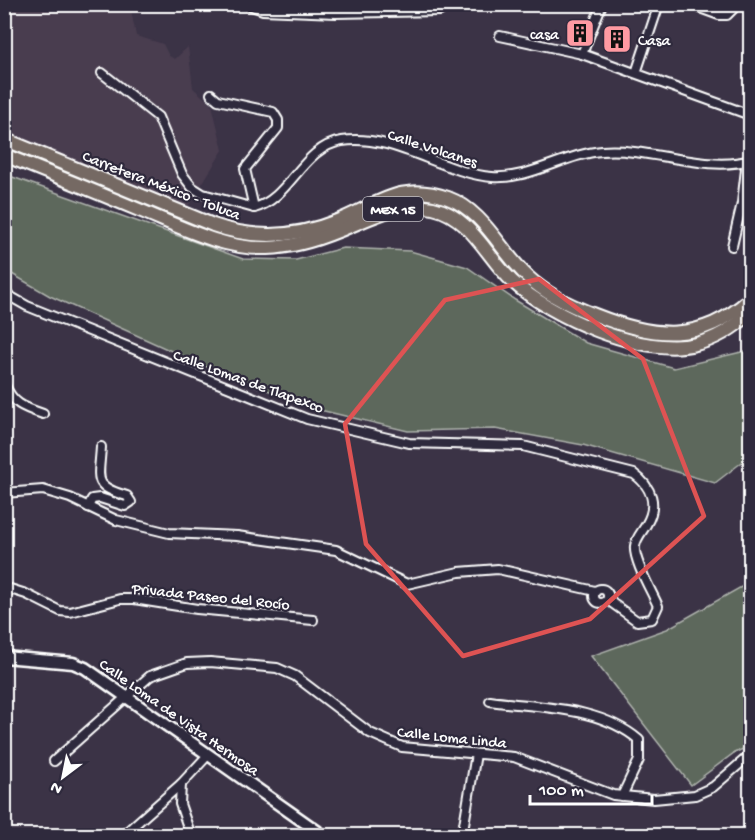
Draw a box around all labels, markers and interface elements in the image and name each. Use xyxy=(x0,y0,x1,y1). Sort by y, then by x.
building icon: casa xyxy=(564,17,596,49)
building icon: Casa xyxy=(601,23,633,55)
place label: casa xyxy=(530,27,560,46)
place label: Casa xyxy=(638,33,671,52)
street label: Calle Volcanes xyxy=(385,127,480,174)
street label: Carretera México - Toluca xyxy=(79,148,243,227)
road number: MEX 15 xyxy=(363,197,423,221)
street label: Calle Lomas de Tlapexco xyxy=(170,347,326,419)
street label: Privada Paseo del Rocío xyxy=(130,581,291,616)
street label: Calle Loma de Vista Hermosa xyxy=(94,656,263,782)
street label: Calle Loma Linda xyxy=(396,724,508,755)
north arrow xyxy=(33,747,93,807)
scale bar xyxy=(530,768,652,806)
text: N xyxy=(47,776,66,798)
text: 100 m xyxy=(538,781,584,802)

